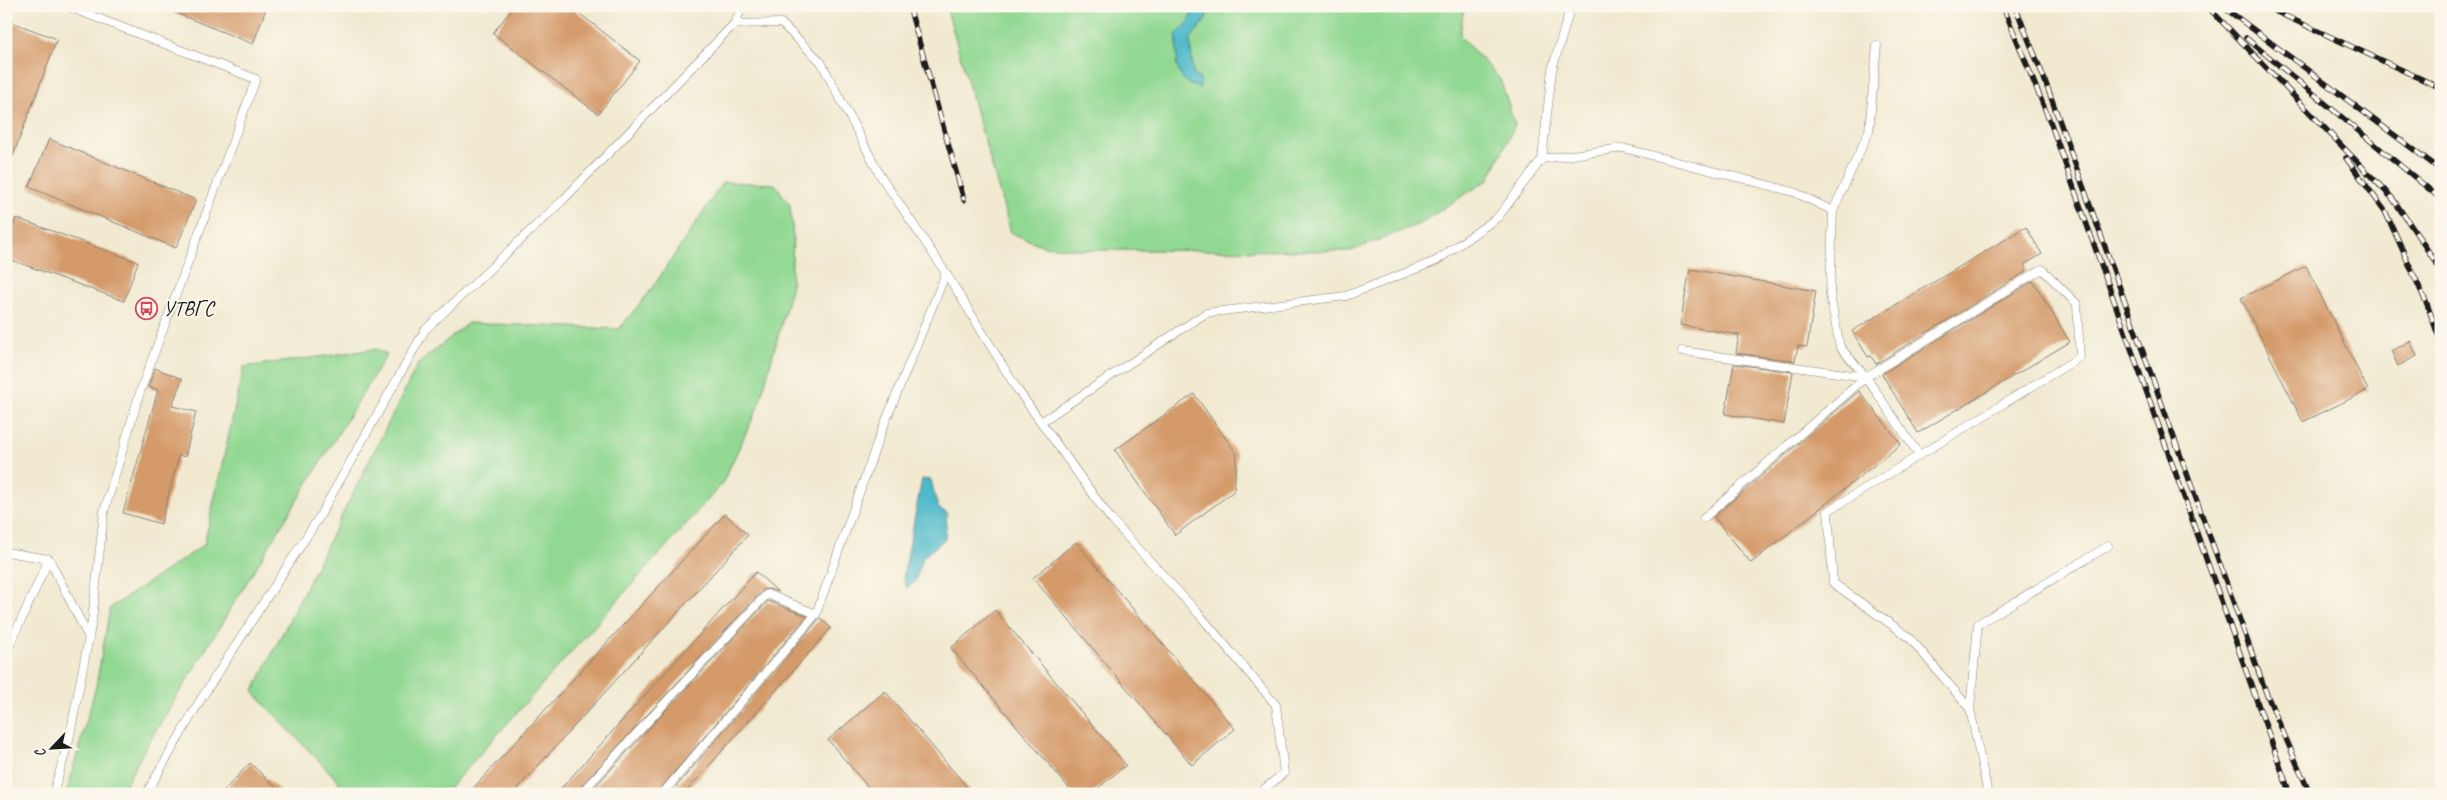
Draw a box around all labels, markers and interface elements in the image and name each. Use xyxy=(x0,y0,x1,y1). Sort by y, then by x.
place label: УТВГС xyxy=(163,295,216,321)
bus stop icon: УТВГС xyxy=(135,296,159,320)
north arrow xyxy=(28,722,78,772)
text: С xyxy=(31,745,50,760)

